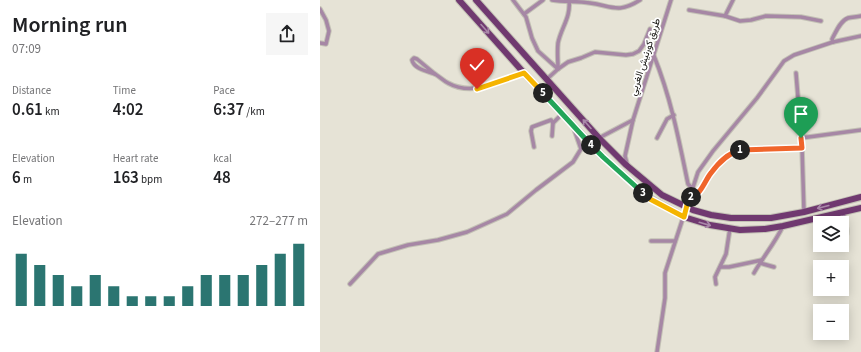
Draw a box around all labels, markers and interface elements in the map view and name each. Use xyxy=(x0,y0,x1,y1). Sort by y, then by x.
text: Morning run xyxy=(12,9,128,41)
button: share xyxy=(266,13,308,55)
street label: طريق كورنيش الغربي xyxy=(626,16,665,98)
one-way arrow xyxy=(480,24,490,34)
text: 07:09 xyxy=(12,40,41,58)
pin xyxy=(460,48,494,89)
icon: check xyxy=(466,54,488,76)
text: Distance xyxy=(12,83,51,98)
text: Time xyxy=(113,83,136,98)
text: Pace xyxy=(213,83,235,98)
pin: 5 xyxy=(533,83,553,103)
text: 5 xyxy=(540,85,546,100)
pin xyxy=(784,97,818,138)
text: 0.61 xyxy=(12,98,43,122)
text: 4:02 xyxy=(113,98,144,122)
text: 6:37 xyxy=(213,98,244,122)
icon: arrive xyxy=(790,103,812,125)
text: km xyxy=(43,104,60,119)
text: /km xyxy=(244,104,265,119)
one-way arrow xyxy=(583,119,592,129)
pin: 4 xyxy=(581,135,601,155)
text: 4 xyxy=(588,137,594,152)
pin: 1 xyxy=(730,140,750,160)
text: 1 xyxy=(737,142,743,157)
text: Elevation xyxy=(12,151,55,166)
text: Heart rate xyxy=(113,151,158,166)
text: kcal xyxy=(213,151,232,166)
text: 6 xyxy=(12,166,21,190)
text: 163 xyxy=(113,166,139,190)
text: 48 xyxy=(213,166,231,190)
text: m xyxy=(21,172,32,187)
text: bpm xyxy=(139,172,162,187)
pin: 3 xyxy=(633,183,653,203)
text: 3 xyxy=(640,185,646,200)
pin: 2 xyxy=(681,187,701,207)
text: 2 xyxy=(688,189,694,204)
one-way arrow xyxy=(817,204,830,211)
text: Elevation xyxy=(12,212,63,230)
text: 272–277 m xyxy=(250,212,308,230)
map controls xyxy=(813,216,849,340)
button: layers xyxy=(813,216,849,252)
one-way arrow xyxy=(699,221,712,228)
button: + xyxy=(813,260,849,296)
button: − xyxy=(813,304,849,340)

